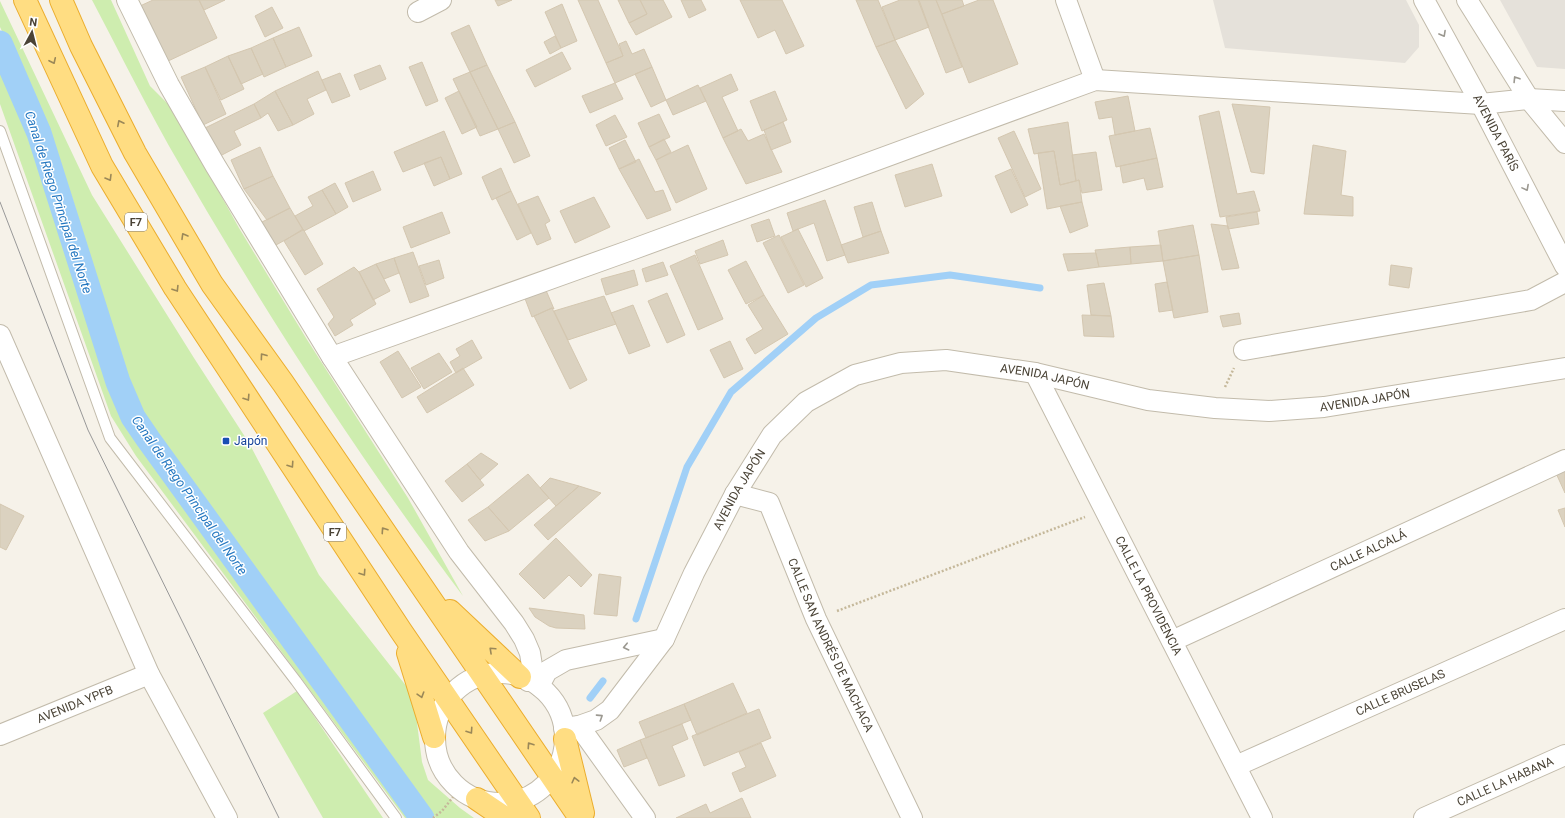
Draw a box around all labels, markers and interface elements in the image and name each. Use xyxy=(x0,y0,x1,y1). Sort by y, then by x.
north arrow xyxy=(12,12,52,52)
text: N xyxy=(29,16,38,30)
one-way arrow xyxy=(1439,30,1446,37)
one-way arrow xyxy=(48,56,56,64)
one-way arrow xyxy=(1514,76,1521,83)
street label: AVENIDA PARÍS xyxy=(1470,92,1522,174)
water label: Canal de Riego Principal del Norte xyxy=(22,109,95,296)
one-way arrow xyxy=(117,119,125,127)
one-way arrow xyxy=(105,174,112,181)
one-way arrow xyxy=(1521,184,1528,191)
road number: F7 xyxy=(125,213,147,231)
one-way arrow xyxy=(181,233,188,240)
one-way arrow xyxy=(171,285,178,292)
one-way arrow xyxy=(261,353,268,360)
street label: AVENIDA JAPÓN xyxy=(999,361,1091,393)
street label: AVENIDA JAPÓN xyxy=(1320,386,1411,414)
one-way arrow xyxy=(242,394,249,401)
water label: Canal de Riego Principal del Norte xyxy=(129,413,251,578)
place label: Japón xyxy=(234,434,267,448)
marker: Japón xyxy=(221,436,231,446)
street label: AVENIDA JAPÓN xyxy=(711,447,768,532)
one-way arrow xyxy=(286,461,294,468)
road number: F7 xyxy=(324,523,346,541)
street label: CALLE ALCALÁ xyxy=(1328,526,1409,574)
one-way arrow xyxy=(381,527,389,534)
street label: CALLE LA PROVIDENCIA xyxy=(1112,534,1185,658)
street label: CALLE SAN ANDRÉS DE MACHACA xyxy=(785,556,876,734)
one-way arrow xyxy=(358,569,366,576)
one-way arrow xyxy=(623,643,629,651)
one-way arrow xyxy=(489,647,497,655)
street label: CALLE BRUSELAS xyxy=(1353,666,1447,719)
street label: AVENIDA YPFB xyxy=(35,682,115,726)
one-way arrow xyxy=(416,691,425,698)
one-way arrow xyxy=(596,714,603,721)
one-way arrow xyxy=(465,727,473,734)
one-way arrow xyxy=(528,742,535,749)
street label: CALLE LA HABANA xyxy=(1455,754,1556,809)
one-way arrow xyxy=(571,777,579,783)

